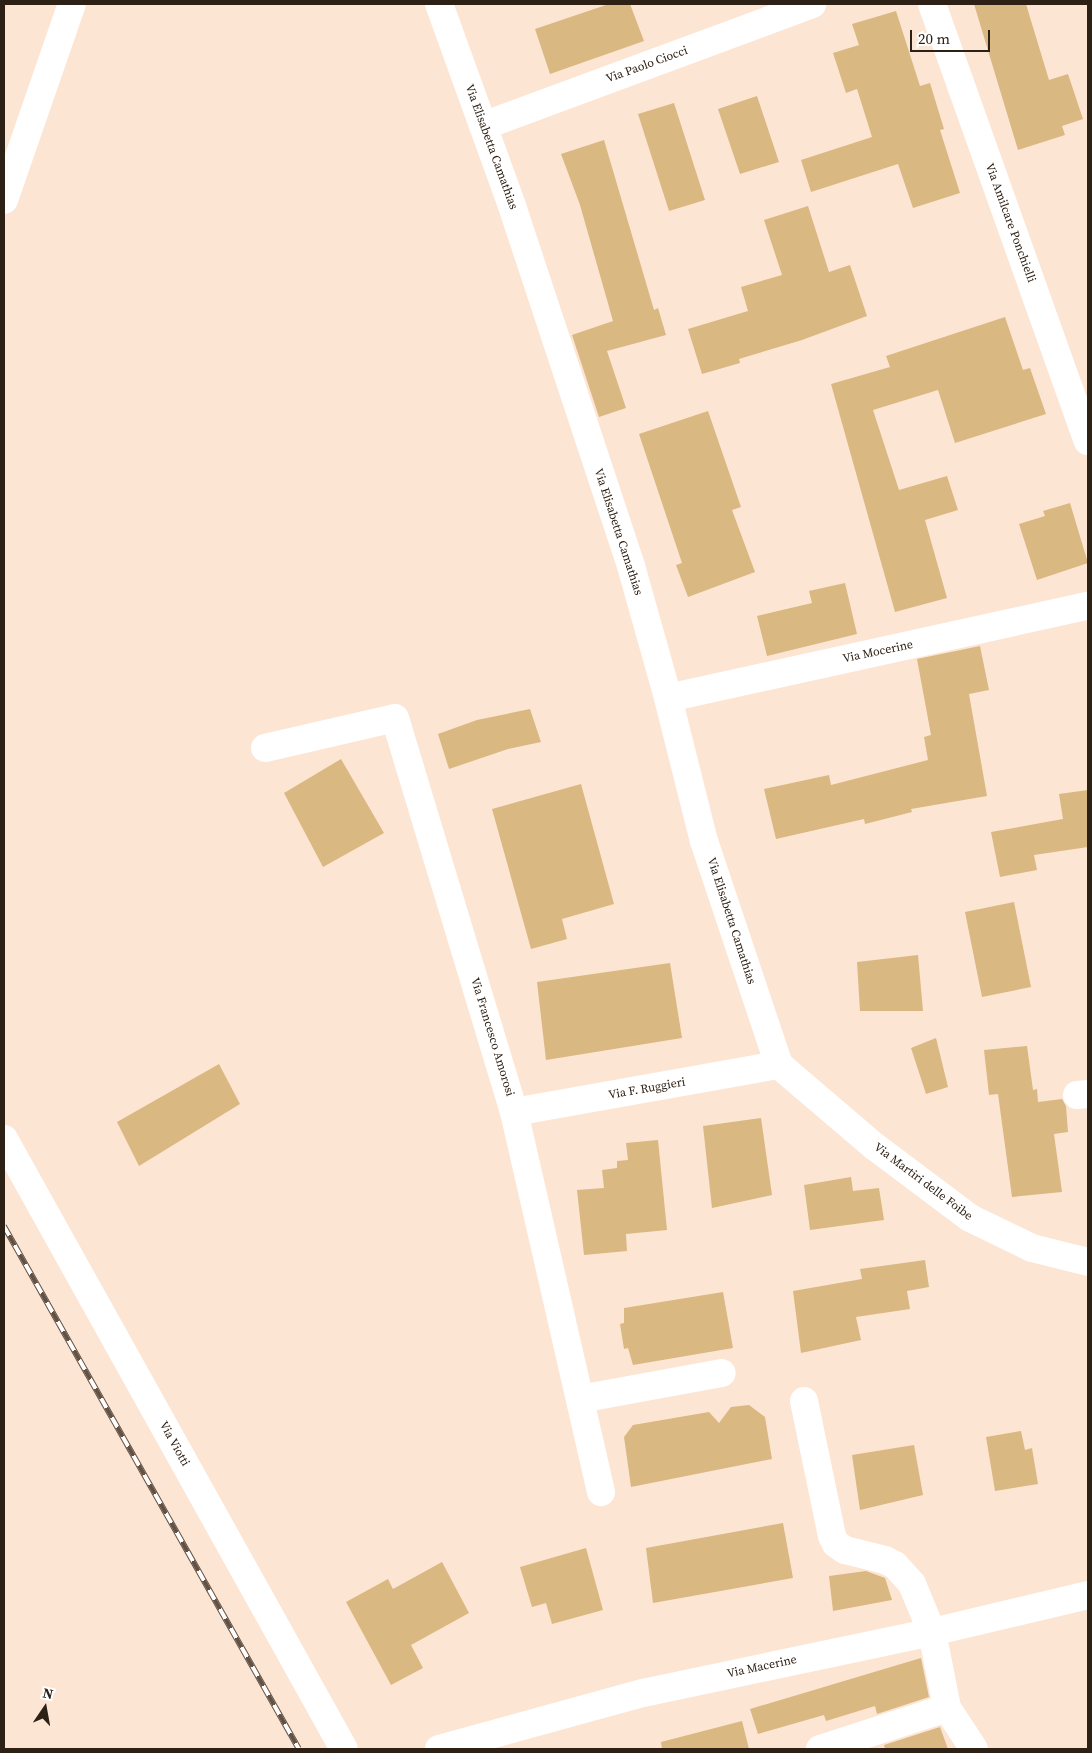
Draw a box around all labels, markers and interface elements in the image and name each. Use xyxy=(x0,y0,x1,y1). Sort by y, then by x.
scale bar xyxy=(912,20,992,52)
text: 20 m xyxy=(918,28,950,49)
street label: Via Paolo Ciocci xyxy=(604,44,690,86)
street label: Via Elisabetta Camathias xyxy=(462,82,520,212)
street label: Via Amilcare Ponchielli xyxy=(982,161,1038,285)
street label: Via Elisabetta Camathias xyxy=(591,467,645,597)
street label: Via Mocerine xyxy=(842,638,914,666)
street label: Via Elisabetta Camathias xyxy=(704,856,758,986)
street label: Via Francesco Amorosi xyxy=(467,976,517,1098)
street label: Via F. Ruggieri xyxy=(607,1075,687,1103)
street label: Via Martiri delle Foibe xyxy=(871,1140,975,1224)
street label: Via Viotti xyxy=(156,1419,192,1469)
street label: Via Macerine xyxy=(726,1653,798,1681)
text: N xyxy=(41,1682,55,1704)
north arrow xyxy=(20,1683,70,1733)

